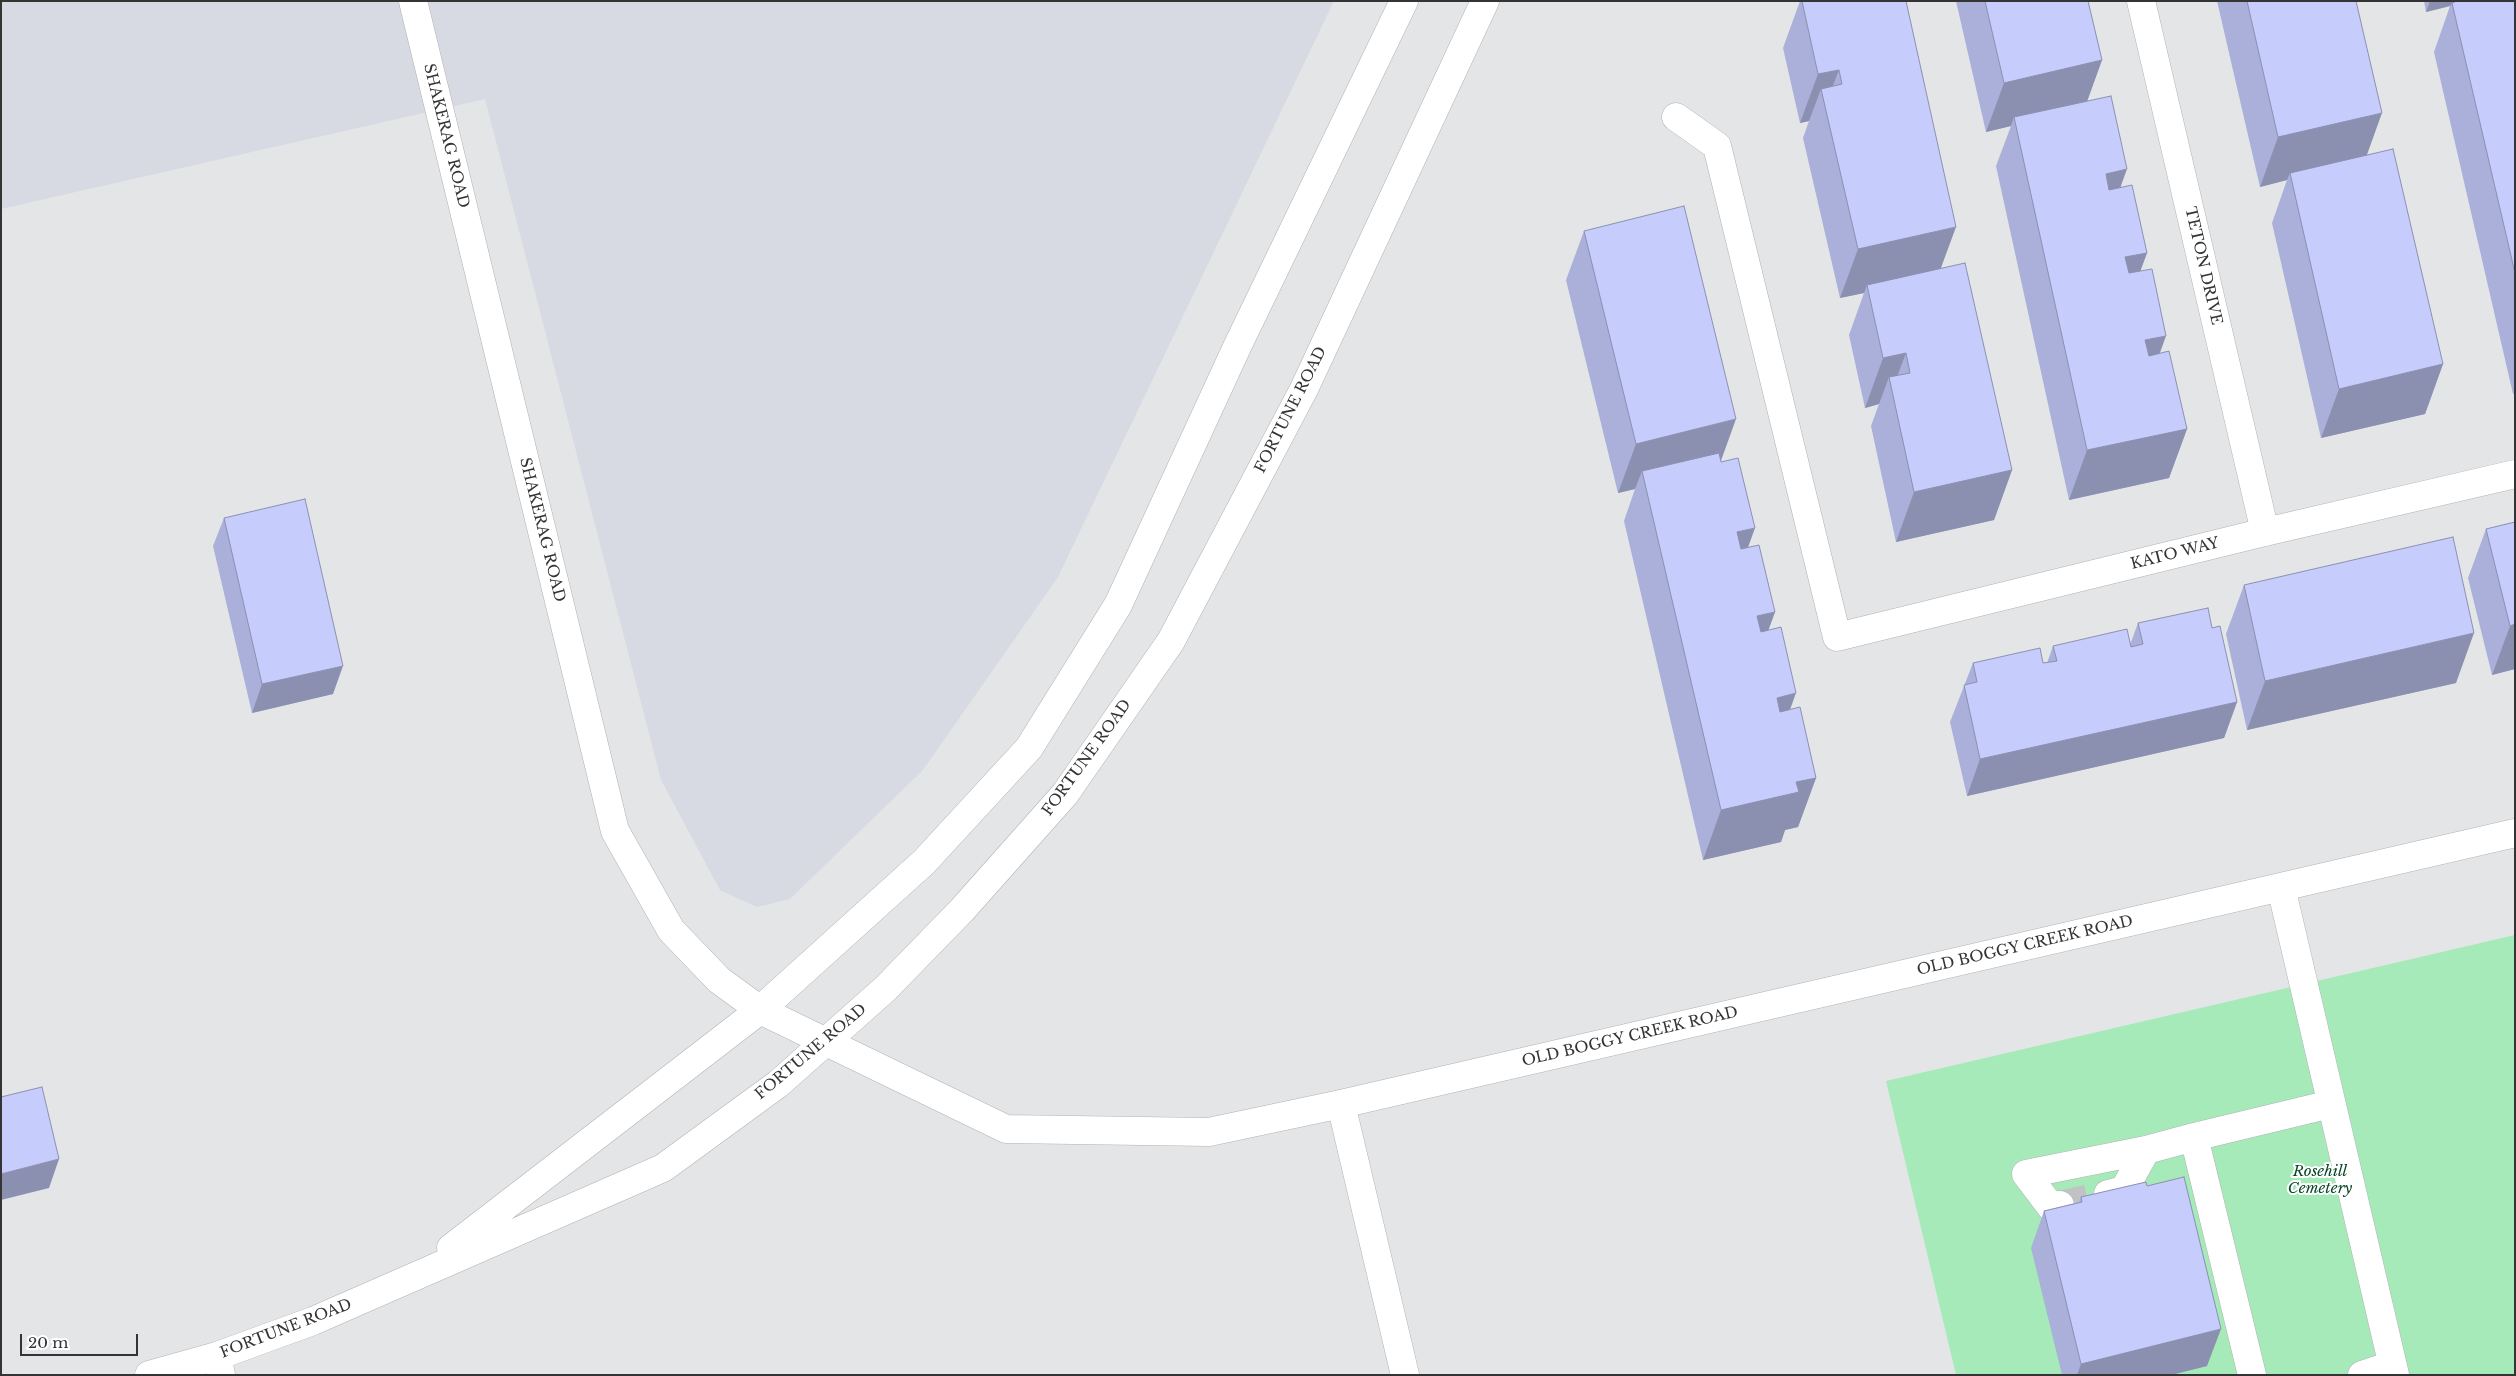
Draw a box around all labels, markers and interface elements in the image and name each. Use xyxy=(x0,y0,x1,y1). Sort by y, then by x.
street label: SHAKERAG ROAD xyxy=(419,62,473,210)
street label: TETON DRIVE xyxy=(2181,205,2225,327)
street label: FORTUNE ROAD xyxy=(1251,344,1331,476)
street label: SHAKERAG ROAD xyxy=(515,456,569,604)
street label: KATO WAY xyxy=(2129,534,2221,574)
street label: FORTUNE ROAD xyxy=(1039,696,1135,820)
street label: OLD BOGGY CREEK ROAD xyxy=(1915,912,2135,980)
street label: FORTUNE ROAD xyxy=(752,1000,870,1104)
street label: OLD BOGGY CREEK ROAD xyxy=(1520,1003,1740,1071)
park label: Rosehill Cemetery xyxy=(2288,1163,2352,1198)
street label: FORTUNE ROAD xyxy=(218,1296,354,1362)
scale bar xyxy=(22,1324,140,1356)
text: 20 m xyxy=(28,1333,68,1352)

